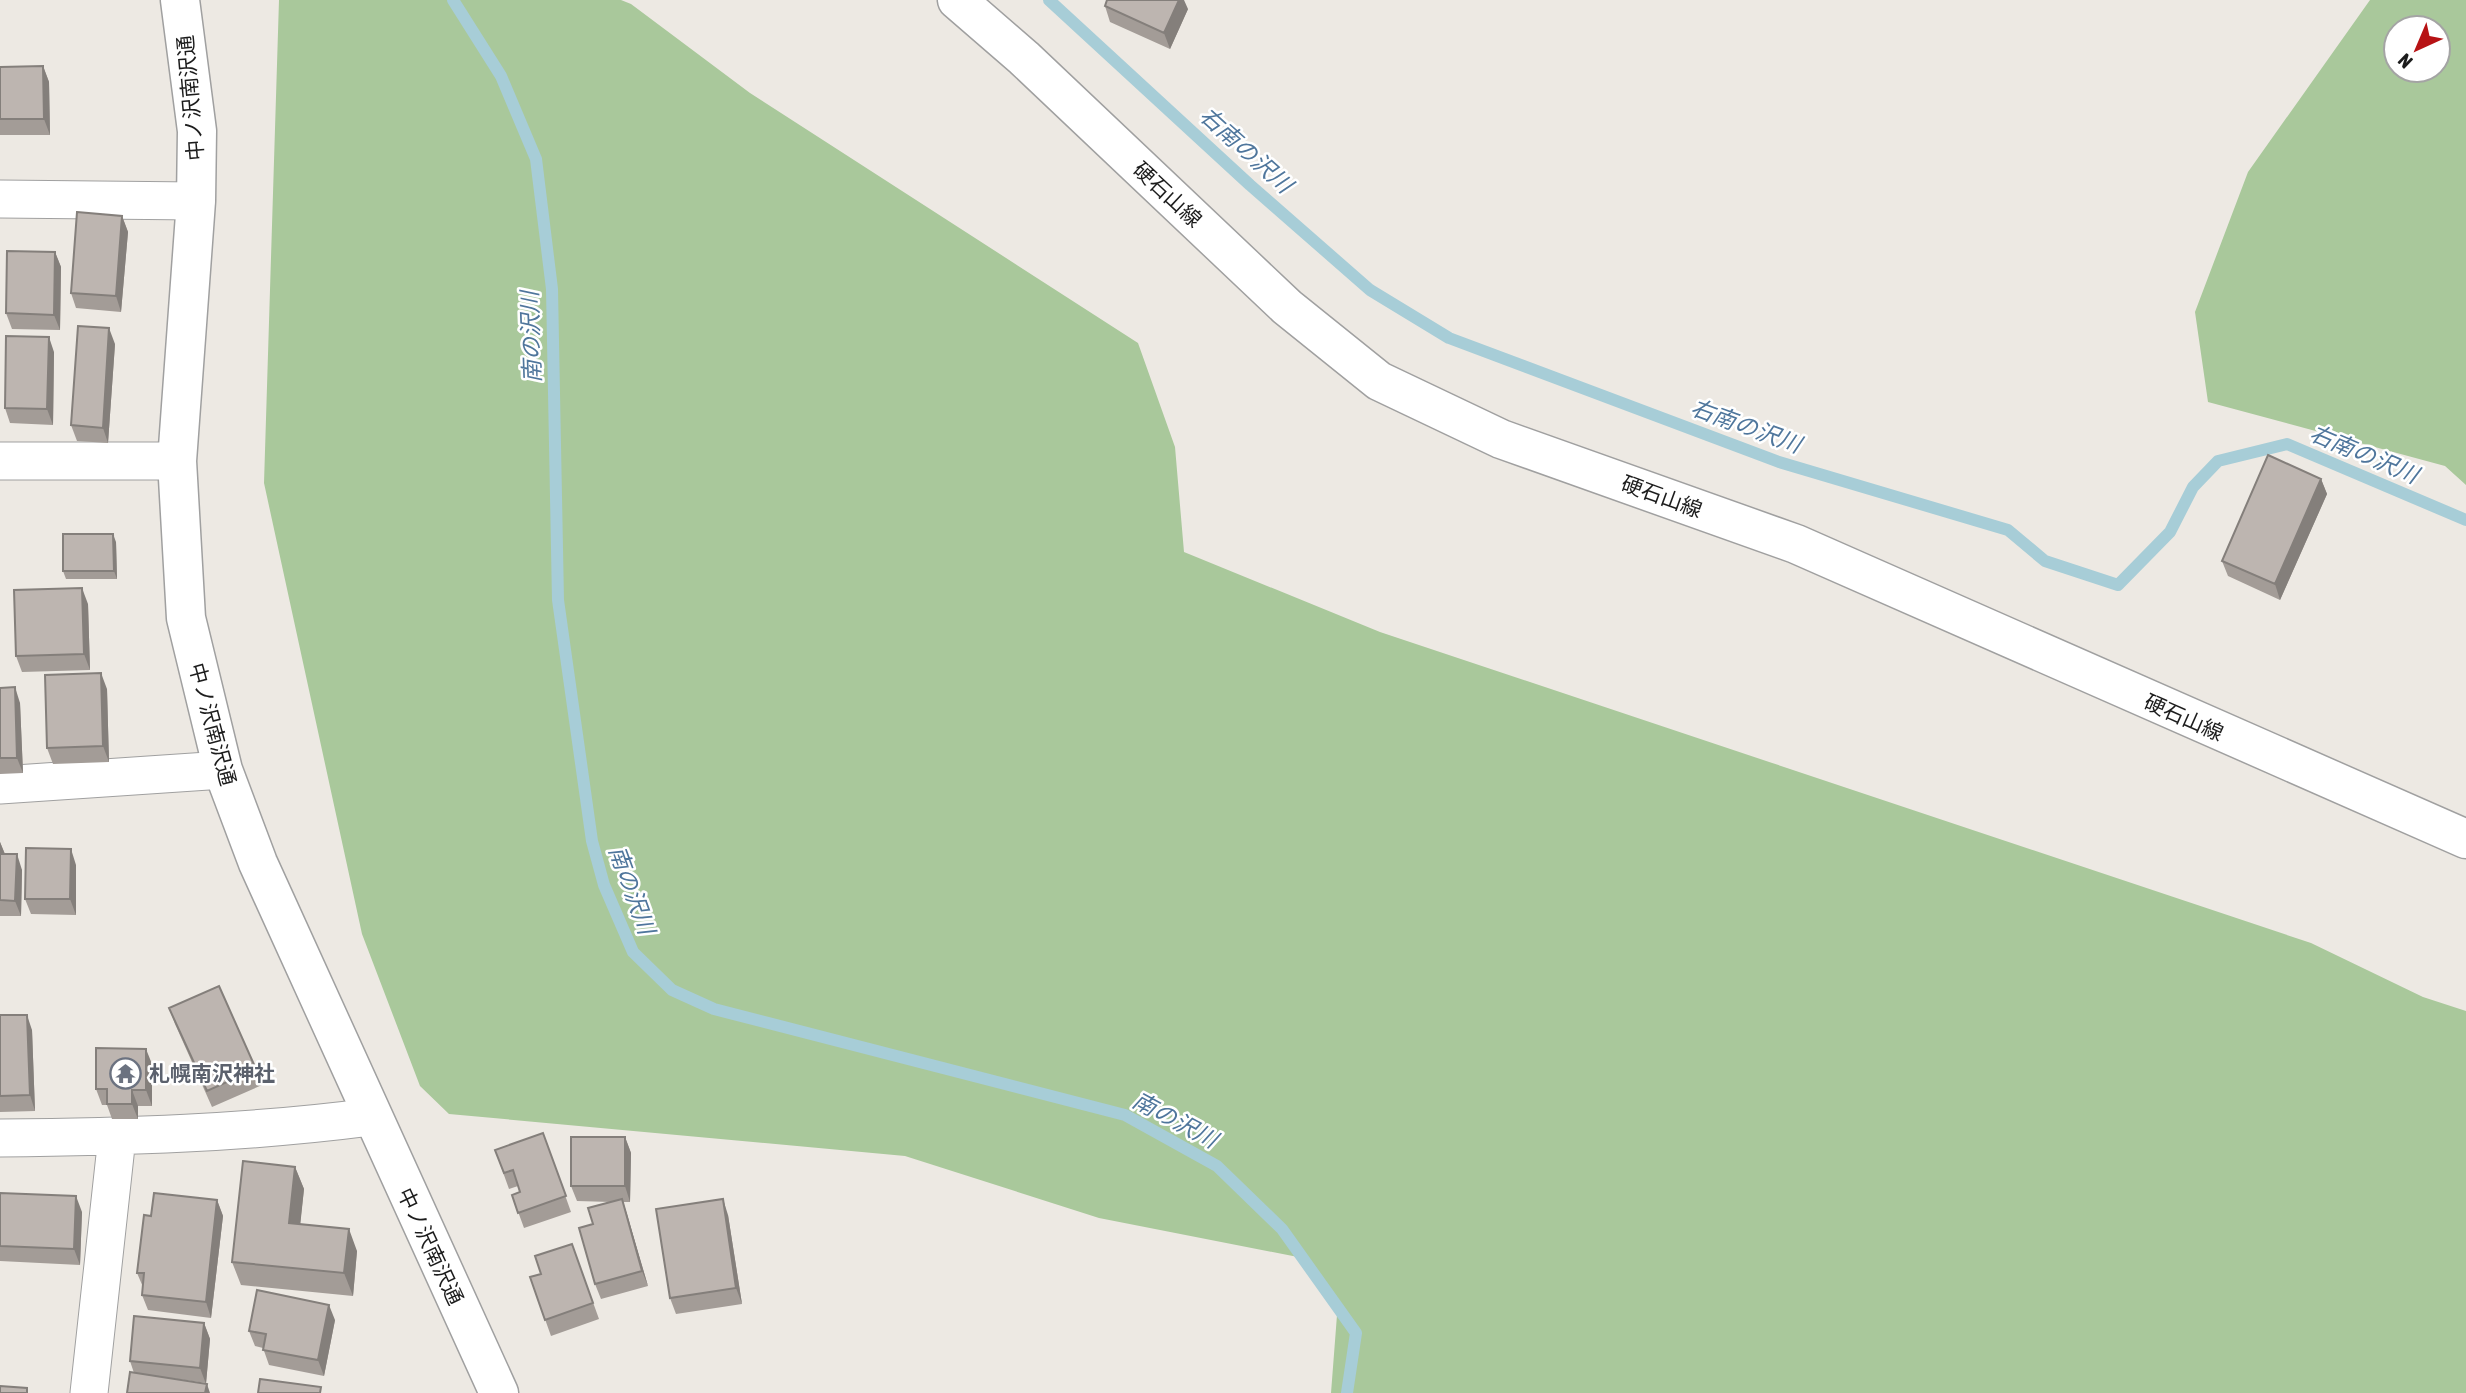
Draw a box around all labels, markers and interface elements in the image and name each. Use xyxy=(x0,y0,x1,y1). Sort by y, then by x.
north arrow xyxy=(2382,14,2452,84)
street label: 中ノ沢南沢通 xyxy=(173,34,207,162)
text: N xyxy=(2394,49,2417,73)
water label: 右南の沢川 xyxy=(1195,102,1300,200)
street label: 硬石山線 xyxy=(1129,157,1207,231)
water label: 南の沢川 xyxy=(516,288,546,383)
water label: 右南の沢川 xyxy=(1688,394,1807,459)
water label: 右南の沢川 xyxy=(2306,420,2425,490)
street label: 硬石山線 xyxy=(1618,470,1706,522)
street label: 中ノ沢南沢通 xyxy=(185,660,241,788)
street label: 硬石山線 xyxy=(2141,689,2227,745)
water label: 南の沢川 xyxy=(604,842,661,940)
temple icon: 札幌南沢神社 xyxy=(109,1056,143,1090)
place label: 札幌南沢神社 xyxy=(149,1061,275,1085)
water label: 南の沢川 xyxy=(1128,1087,1224,1154)
street label: 中ノ沢南沢通 xyxy=(393,1184,469,1308)

